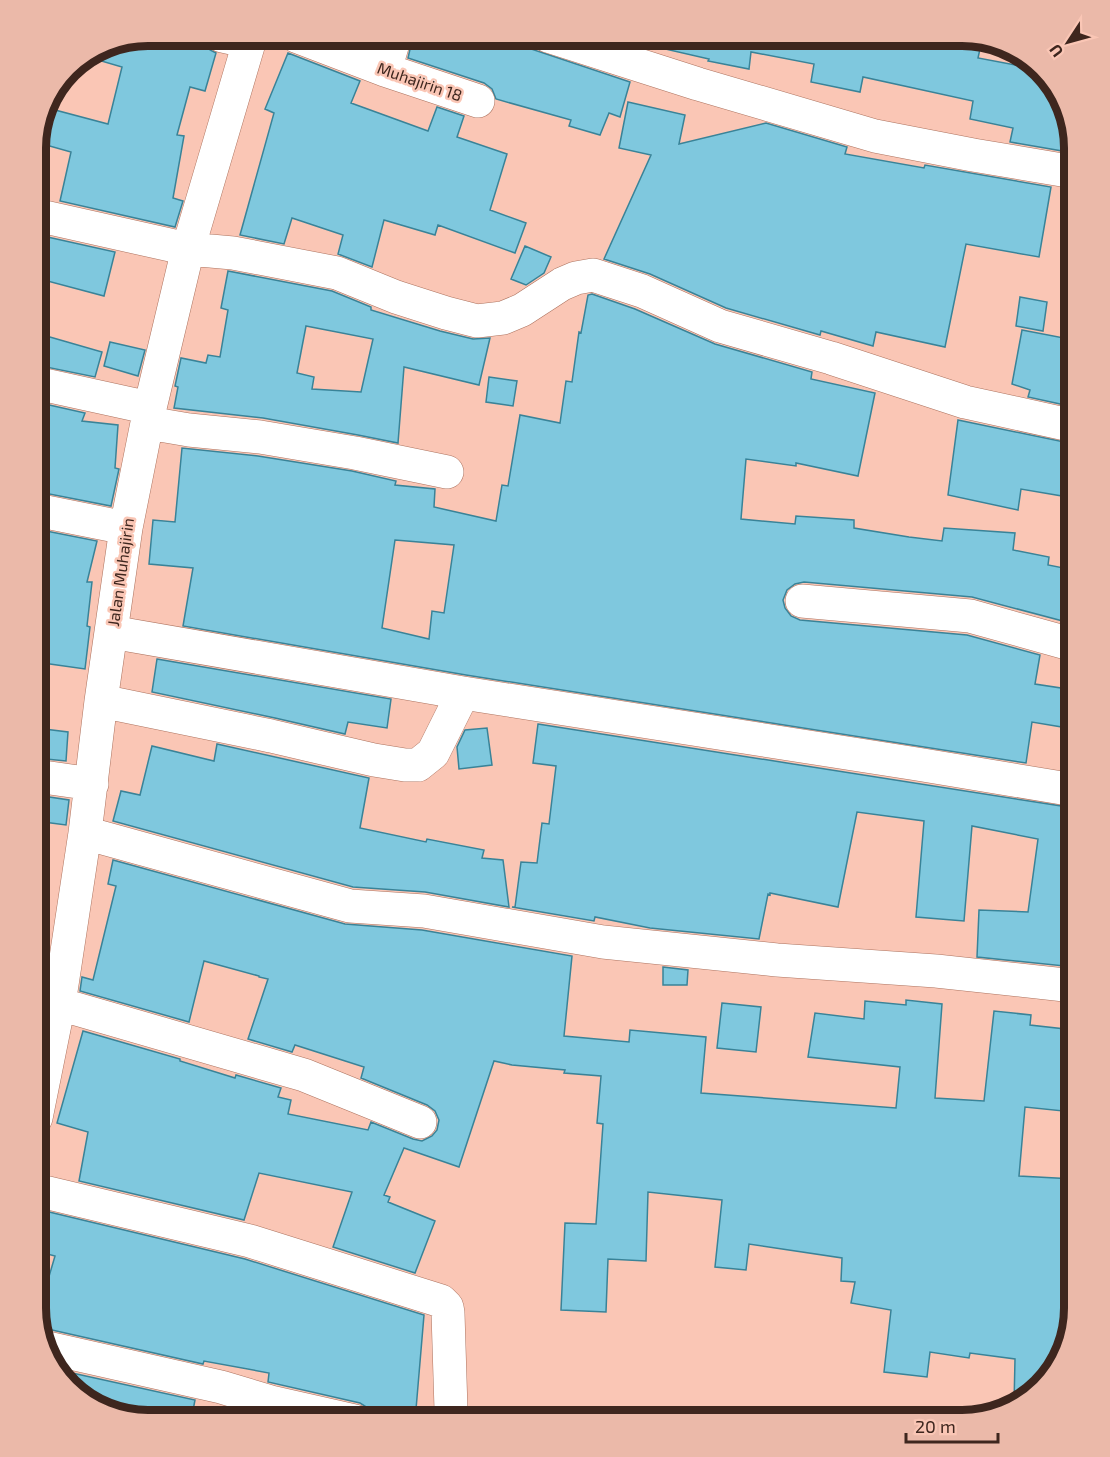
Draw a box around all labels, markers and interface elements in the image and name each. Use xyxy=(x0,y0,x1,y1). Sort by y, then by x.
north arrow xyxy=(1038,12,1098,72)
text: U xyxy=(1045,41,1066,61)
street label: Muhajirin 18 xyxy=(375,58,465,105)
street label: Jalan Muhajirin xyxy=(103,516,138,628)
scale bar xyxy=(906,1406,998,1444)
text: 20 m xyxy=(915,1415,956,1437)

